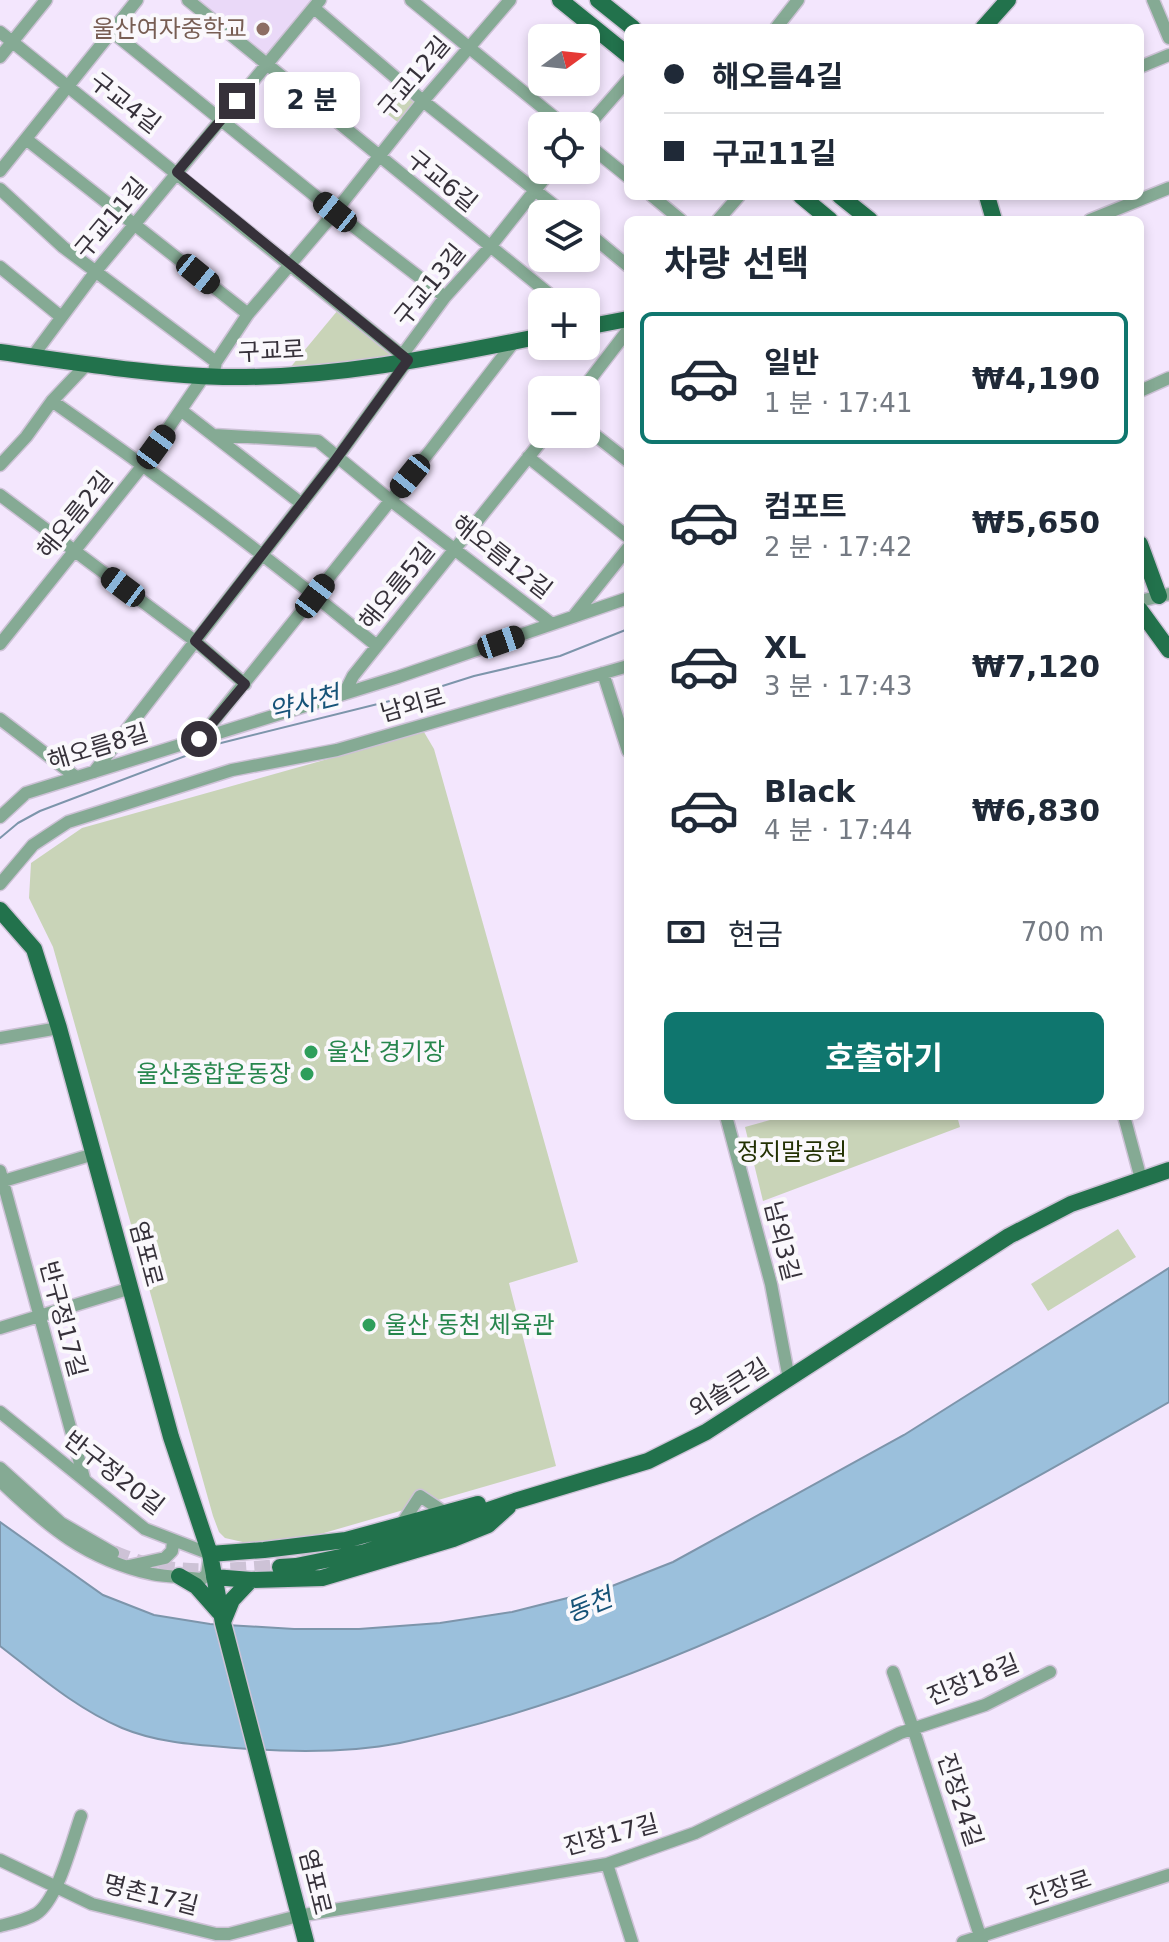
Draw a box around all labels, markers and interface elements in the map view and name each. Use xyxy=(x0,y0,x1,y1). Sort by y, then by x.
place label: 울산여자중학교 xyxy=(92,15,247,43)
marker: 울산여자중학교 xyxy=(254,20,272,38)
north arrow xyxy=(528,24,600,96)
map controls xyxy=(528,24,600,448)
street label: 구교12길 xyxy=(372,31,456,123)
text: 해오름4길 xyxy=(712,59,843,94)
street label: 구교4길 xyxy=(84,67,166,139)
callout: 2 분 xyxy=(265,73,361,129)
route end xyxy=(219,83,255,119)
text: 2 분 xyxy=(286,85,338,115)
button: locate xyxy=(528,112,600,184)
text: 구교11길 xyxy=(712,136,837,171)
street label: 구교6길 xyxy=(402,144,482,218)
street label: 구교11길 xyxy=(69,172,153,264)
car xyxy=(309,188,361,236)
button: layers xyxy=(528,200,600,272)
street label: 구교13길 xyxy=(389,239,471,331)
text: 차량 선택 xyxy=(664,243,809,284)
car xyxy=(172,250,224,298)
button: + xyxy=(528,288,600,360)
street label: 구교로 xyxy=(237,335,305,367)
icon: car xyxy=(668,342,740,414)
text: 일반 xyxy=(764,345,819,380)
text: ₩4,190 xyxy=(972,361,1100,396)
button: − xyxy=(528,376,600,448)
text: 1 분 · 17:41 xyxy=(764,388,912,418)
car xyxy=(132,421,180,473)
car xyxy=(386,450,434,502)
street label: 해오름2길 xyxy=(32,466,118,564)
icon: car xyxy=(668,486,740,558)
text: 컴포트 xyxy=(764,489,847,524)
text: ₩5,650 xyxy=(972,505,1100,540)
street label: 해오름12길 xyxy=(447,509,557,605)
text: 2 분 · 17:42 xyxy=(764,532,912,562)
street label: 해오름5길 xyxy=(354,537,440,635)
car xyxy=(97,563,149,611)
car xyxy=(291,570,339,622)
car xyxy=(474,623,528,661)
icon: car xyxy=(668,630,740,702)
text: XL xyxy=(764,630,806,665)
text: ₩7,120 xyxy=(972,649,1100,684)
text: 3 분 · 17:43 xyxy=(764,671,912,701)
water label: 약사천 xyxy=(266,679,345,726)
street label: 남외로 xyxy=(377,682,449,728)
street label: 해오름8길 xyxy=(44,718,152,776)
route start xyxy=(181,721,217,757)
icon: car xyxy=(668,774,740,846)
text: Black xyxy=(764,774,855,809)
text: ₩6,830 xyxy=(972,793,1100,828)
text: 4 분 · 17:44 xyxy=(764,815,912,845)
icon: cash xyxy=(664,910,708,954)
text: 현금 xyxy=(728,917,783,952)
text: 700 m xyxy=(1021,917,1104,947)
button: 호출하기 xyxy=(664,1012,1104,1104)
place label: 울산 경기장 xyxy=(327,1038,445,1066)
marker: 울산 경기장 xyxy=(302,1043,320,1061)
place label: 울산종합운동장 xyxy=(136,1060,291,1088)
marker: 울산종합운동장 xyxy=(298,1065,316,1083)
park label: 정지말공원 xyxy=(737,1138,847,1166)
street label: 남외3길 xyxy=(759,1198,805,1284)
street label: 염포로 xyxy=(124,1218,168,1290)
street label: 반구정17길 xyxy=(34,1258,92,1380)
place label: 울산 동천 체육관 xyxy=(385,1311,555,1339)
marker: 울산 동천 체육관 xyxy=(360,1316,378,1334)
street label: 외솔큰길 xyxy=(684,1353,774,1423)
street label: 반구정20길 xyxy=(59,1425,169,1521)
water label: 동천 xyxy=(561,1581,620,1628)
street label: 진장18길 xyxy=(923,1649,1023,1711)
street label: 진장24길 xyxy=(932,1750,988,1850)
street label: 진장17길 xyxy=(561,1809,661,1861)
street label: 염포로 xyxy=(293,1846,337,1918)
street label: 진장로 xyxy=(1023,1864,1095,1912)
street label: 명촌17길 xyxy=(101,1870,201,1920)

